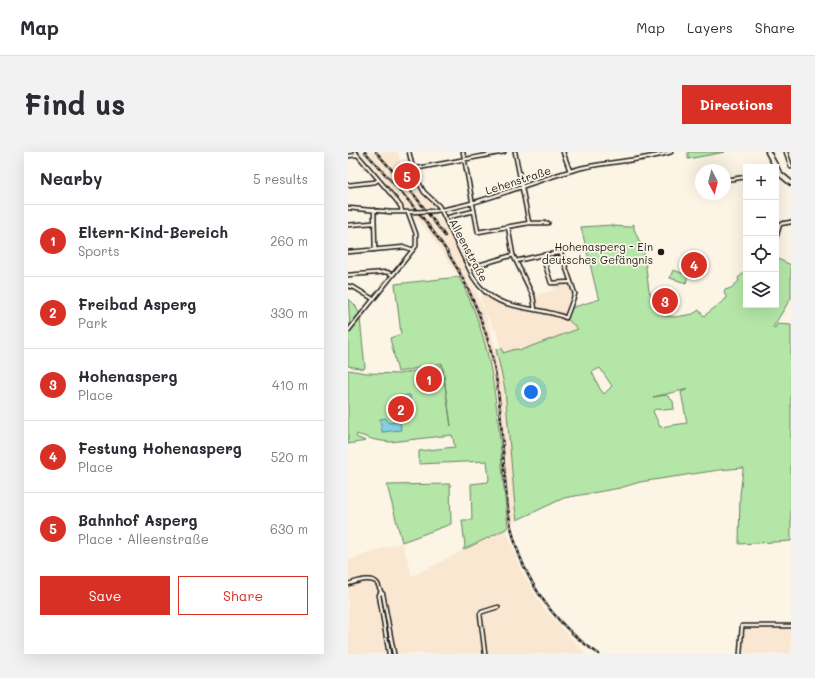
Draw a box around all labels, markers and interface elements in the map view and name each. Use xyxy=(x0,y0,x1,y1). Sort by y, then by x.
text: Map xyxy=(20,15,59,40)
text: Map xyxy=(636,18,665,37)
text: Layers xyxy=(687,18,733,37)
text: Share xyxy=(755,18,795,37)
button: Directions xyxy=(682,85,791,124)
text: Find us xyxy=(24,86,125,122)
pin: 5 xyxy=(394,161,420,191)
street label: Lehenstraße xyxy=(483,162,553,198)
north arrow xyxy=(695,164,731,200)
map controls xyxy=(743,164,779,308)
button: + xyxy=(743,164,779,200)
text: Nearby xyxy=(40,167,102,189)
text: 5 results xyxy=(253,170,308,187)
button: − xyxy=(743,200,779,236)
street label: Alleenstraße xyxy=(446,216,492,284)
text: Eltern-Kind-Bereich xyxy=(78,222,228,242)
text: 1 xyxy=(50,232,56,249)
text: 260 m xyxy=(270,232,308,249)
button: locate xyxy=(743,236,779,272)
place label: Hohenasperg - Ein deutsches Gefängnis xyxy=(542,239,653,267)
text: Sports xyxy=(78,242,120,259)
marker: Hohenasperg - Ein deutsches Gefängnis xyxy=(656,247,666,257)
pin: 4 xyxy=(681,250,707,280)
button: layers xyxy=(743,272,779,308)
pin: 3 xyxy=(652,286,678,316)
text: Freibad Asperg xyxy=(78,294,196,314)
text: 2 xyxy=(49,304,57,321)
text: 330 m xyxy=(270,304,308,321)
text: Park xyxy=(78,314,107,331)
pin: 1 xyxy=(416,364,442,394)
text: Hohenasperg xyxy=(78,366,177,386)
text: 3 xyxy=(49,376,57,393)
text: 410 m xyxy=(272,376,308,393)
your location xyxy=(521,382,541,402)
text: Place xyxy=(78,386,113,403)
pin: 2 xyxy=(388,394,414,424)
text: Festung Hohenasperg xyxy=(78,438,242,458)
text: 4 xyxy=(49,448,57,465)
text: 520 m xyxy=(271,448,308,465)
text: Place xyxy=(78,458,113,475)
text: Bahnhof Asperg xyxy=(78,510,197,530)
text: 5 xyxy=(49,520,57,537)
text: 630 m xyxy=(270,520,308,537)
text: Place · Alleenstraße xyxy=(78,530,209,547)
button: Save xyxy=(40,576,170,615)
button: Share xyxy=(178,576,308,615)

